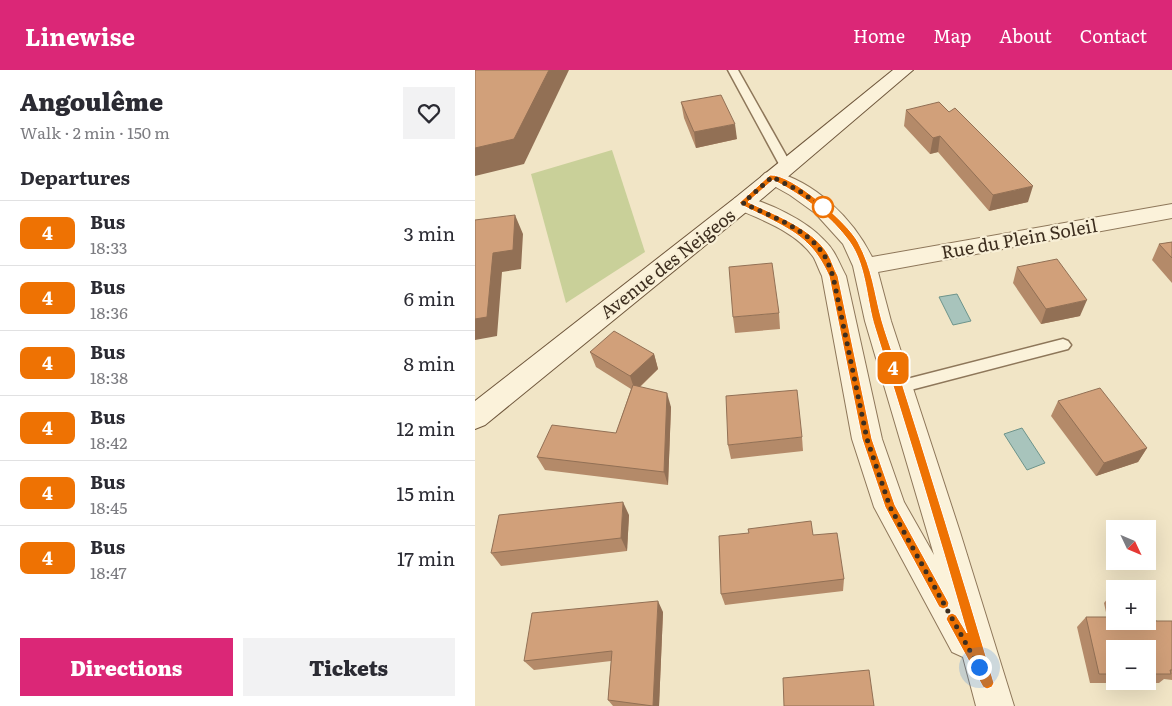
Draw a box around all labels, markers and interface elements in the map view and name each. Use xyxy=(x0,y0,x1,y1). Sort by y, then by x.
text: Linewise xyxy=(25,18,135,53)
text: Home xyxy=(853,22,905,49)
text: Map xyxy=(933,22,971,49)
text: About xyxy=(999,22,1052,49)
text: Contact xyxy=(1080,22,1147,49)
text: Angoulême xyxy=(20,83,163,118)
button: heart xyxy=(403,87,455,139)
text: Walk · 2 min · 150 m xyxy=(20,120,170,144)
text: Departures xyxy=(20,163,130,191)
unlabelled marker xyxy=(812,196,834,218)
street label: Avenue des Neigeos xyxy=(594,201,740,325)
text: Bus xyxy=(90,207,125,235)
street label: Rue du Plein Soleil xyxy=(939,211,1099,265)
text: 4 xyxy=(42,219,53,246)
text: 3 min xyxy=(404,219,455,247)
text: 18:33 xyxy=(90,235,127,259)
text: Bus xyxy=(90,272,125,300)
text: 4 xyxy=(42,284,53,311)
text: 6 min xyxy=(404,284,455,312)
text: 18:36 xyxy=(90,300,128,324)
text: Bus xyxy=(90,337,125,365)
text: 4 xyxy=(42,349,53,376)
text: 8 min xyxy=(403,349,455,377)
line badge: 4 xyxy=(877,352,909,384)
text: 4 xyxy=(888,354,898,381)
text: 18:38 xyxy=(90,365,128,389)
text: Bus xyxy=(90,402,125,430)
text: 4 xyxy=(42,414,53,441)
text: 12 min xyxy=(396,414,455,442)
text: 18:42 xyxy=(90,430,127,454)
text: Bus xyxy=(90,467,125,495)
text: 4 xyxy=(42,479,53,506)
text: 15 min xyxy=(396,479,455,507)
text: 18:45 xyxy=(90,495,127,519)
north arrow xyxy=(1106,520,1156,570)
map controls xyxy=(1106,520,1156,690)
text: Bus xyxy=(90,532,125,560)
text: 4 xyxy=(42,544,53,571)
text: 17 min xyxy=(397,544,455,572)
text: 18:47 xyxy=(90,560,127,584)
button: + xyxy=(1106,580,1156,630)
button: Directions xyxy=(20,638,233,696)
button: Tickets xyxy=(243,638,455,696)
button: − xyxy=(1106,640,1156,690)
your location xyxy=(967,655,992,680)

